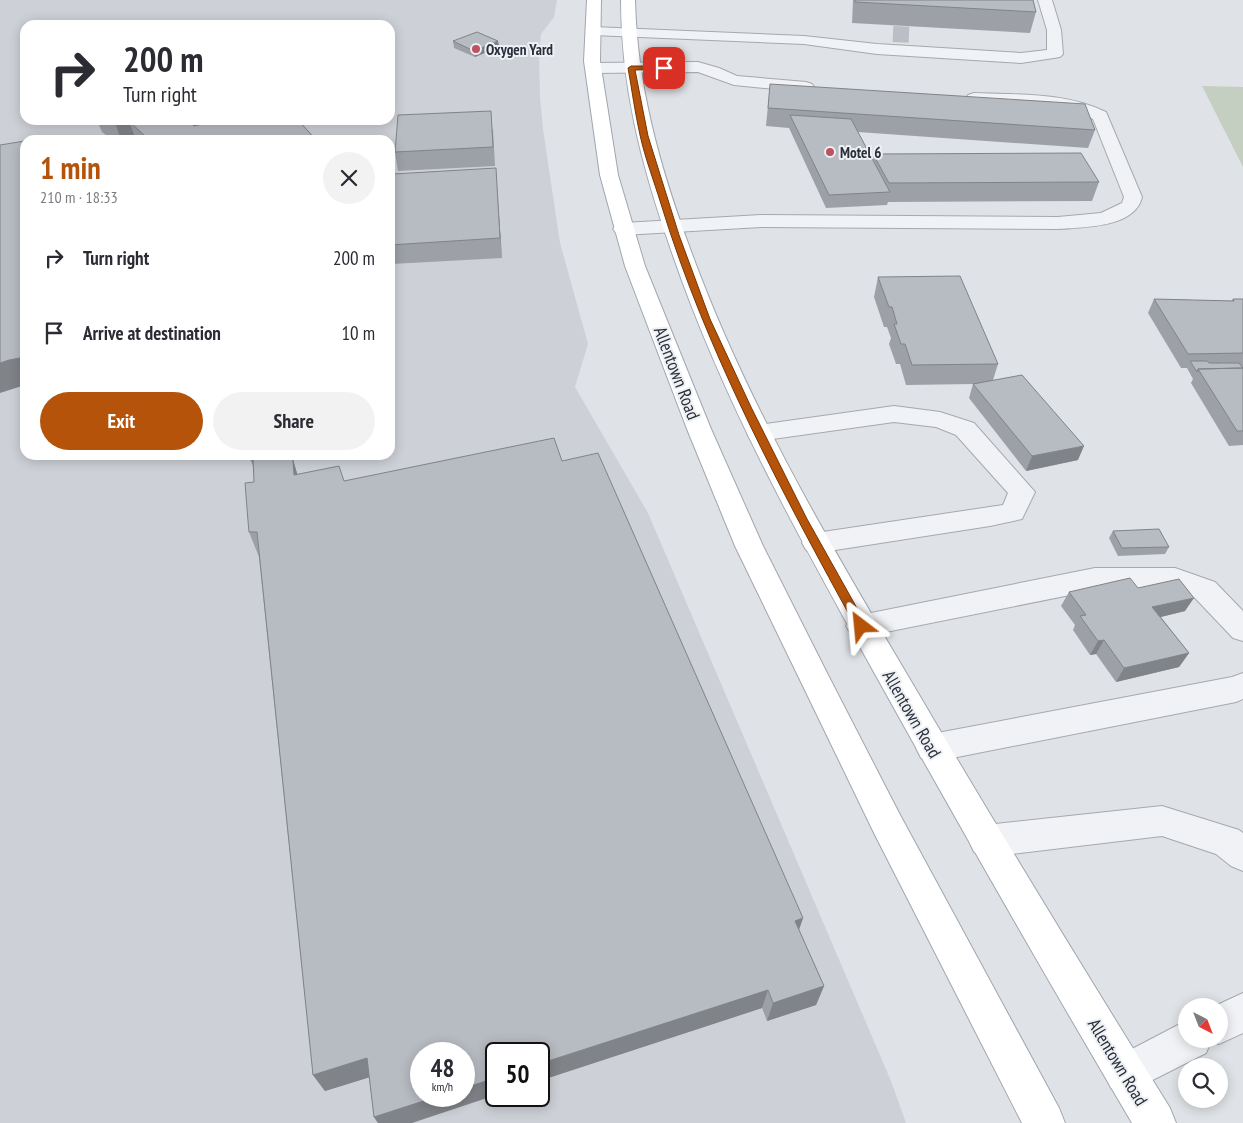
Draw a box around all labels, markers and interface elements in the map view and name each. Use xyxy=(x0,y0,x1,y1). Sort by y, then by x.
text: 200 m xyxy=(123,36,204,82)
icon: right xyxy=(40,40,105,105)
place label: Oxygen Yard xyxy=(486,40,553,59)
marker: Oxygen Yard xyxy=(470,43,482,55)
pin xyxy=(643,47,685,89)
icon: arrive xyxy=(650,54,678,82)
text: Turn right xyxy=(123,80,197,108)
place label: Motel 6 xyxy=(840,143,881,162)
marker: Motel 6 xyxy=(824,146,836,158)
text: 1 min xyxy=(40,148,101,187)
button: close xyxy=(323,152,375,204)
text: 210 m · 18:33 xyxy=(40,187,118,207)
icon: right xyxy=(40,244,68,272)
text: Turn right xyxy=(83,246,149,270)
text: 200 m xyxy=(333,246,375,270)
icon: arrive xyxy=(40,319,68,347)
text: Arrive at destination xyxy=(83,321,221,345)
text: 10 m xyxy=(342,321,375,345)
street label: Allentown Road xyxy=(649,323,705,423)
button: Exit xyxy=(40,392,203,450)
button: Share xyxy=(213,392,375,450)
position arrow xyxy=(834,599,886,651)
street label: Allentown Road xyxy=(878,666,946,762)
north arrow xyxy=(1178,998,1228,1048)
map controls xyxy=(1178,998,1228,1108)
street label: Allentown Road xyxy=(1083,1014,1153,1110)
speed limit sign: 50 xyxy=(485,1042,550,1107)
text: 48 xyxy=(431,1052,454,1084)
button: search xyxy=(1178,1058,1228,1108)
text: km/h xyxy=(432,1079,453,1094)

